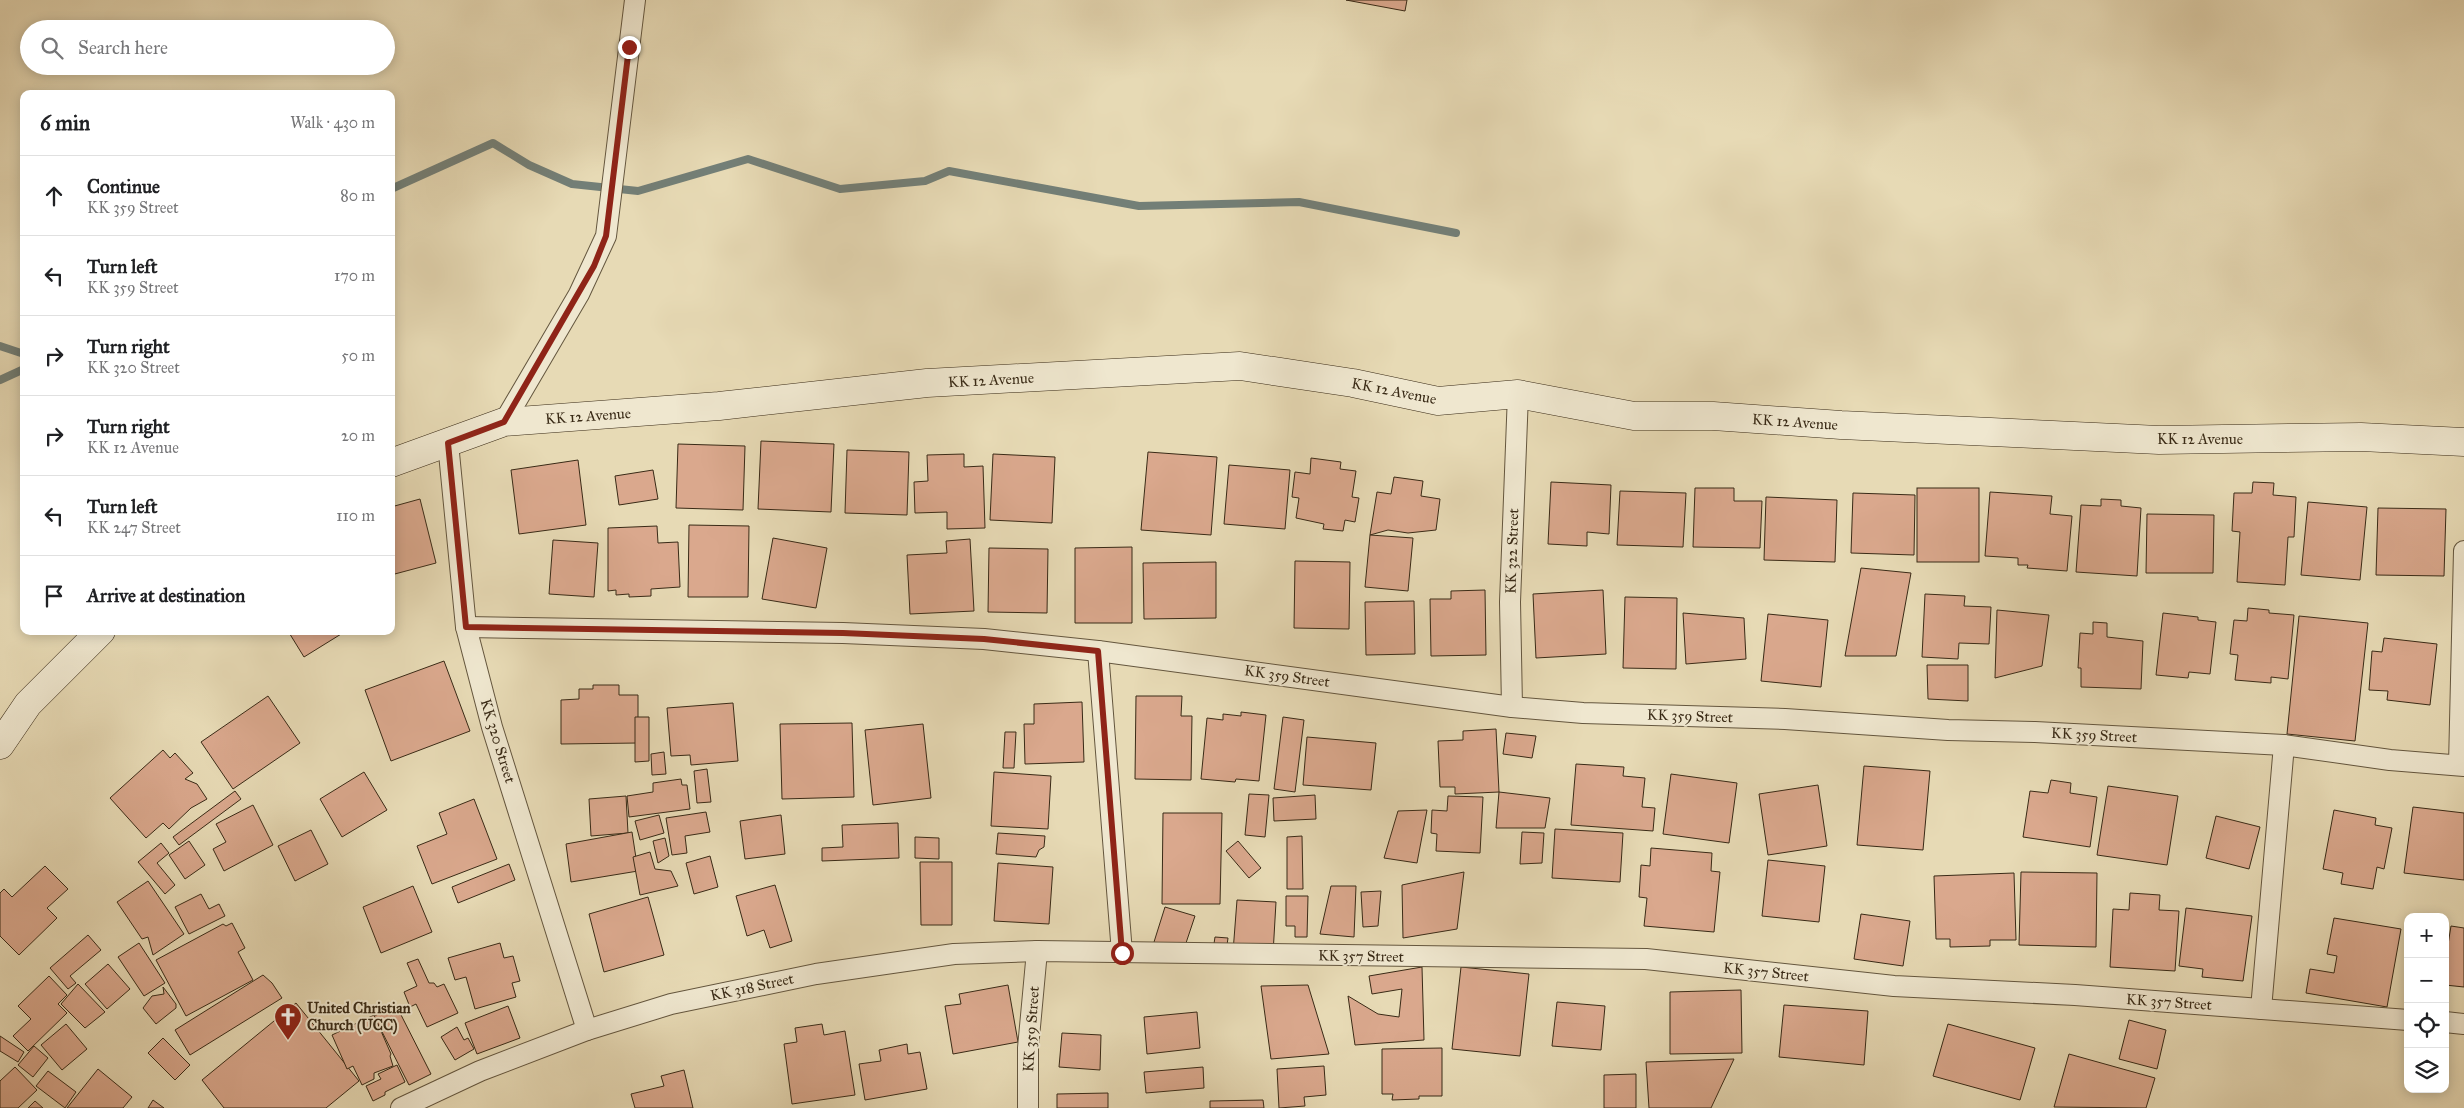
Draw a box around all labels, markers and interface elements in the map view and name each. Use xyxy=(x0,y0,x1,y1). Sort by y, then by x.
search box xyxy=(20,20,395,75)
icon: search xyxy=(38,34,66,62)
text: Search here xyxy=(78,36,168,59)
route end xyxy=(618,36,641,59)
text: 6 min xyxy=(40,110,90,136)
text: Walk · 430 m xyxy=(290,113,375,132)
text: Continue xyxy=(87,175,160,198)
icon: ahead xyxy=(40,182,68,210)
text: 80 m xyxy=(340,186,375,205)
text: KK 359 Street xyxy=(87,198,179,217)
text: Turn left xyxy=(87,255,157,278)
icon: left xyxy=(40,262,68,290)
text: 170 m xyxy=(334,266,375,285)
text: KK 359 Street xyxy=(87,278,179,297)
text: Turn right xyxy=(87,335,170,358)
icon: right xyxy=(40,342,68,370)
text: 50 m xyxy=(341,346,375,365)
text: KK 320 Street xyxy=(87,358,180,377)
street label: KK 12 Avenue xyxy=(948,369,1034,391)
street label: KK 12 Avenue xyxy=(1350,374,1438,408)
street label: KK 12 Avenue xyxy=(544,404,632,428)
street label: KK 12 Avenue xyxy=(1751,410,1839,434)
text: Turn right xyxy=(87,415,170,438)
icon: right xyxy=(40,422,68,450)
text: 20 m xyxy=(341,426,375,445)
street label: KK 12 Avenue xyxy=(2157,430,2243,448)
text: KK 12 Avenue xyxy=(87,438,179,457)
text: Turn left xyxy=(87,495,157,518)
icon: left xyxy=(40,502,68,530)
text: 110 m xyxy=(336,506,375,525)
street label: KK 322 Street xyxy=(1502,507,1523,594)
text: KK 247 Street xyxy=(87,518,181,537)
icon: arrive xyxy=(40,582,68,610)
text: Arrive at destination xyxy=(87,584,245,607)
street label: KK 359 Street xyxy=(1243,661,1332,691)
street label: KK 320 Street xyxy=(477,697,520,786)
street label: KK 359 Street xyxy=(1647,706,1734,727)
street label: KK 359 Street xyxy=(2051,724,2138,746)
map controls xyxy=(2404,913,2449,1093)
button: + xyxy=(2404,913,2449,958)
route start xyxy=(1111,942,1134,965)
street label: KK 357 Street xyxy=(1318,946,1405,966)
button: − xyxy=(2404,958,2449,1003)
street label: KK 357 Street xyxy=(1722,959,1810,986)
street label: KK 318 Street xyxy=(709,969,796,1005)
street label: KK 359 Street xyxy=(1019,985,1043,1073)
street label: KK 357 Street xyxy=(2125,990,2213,1014)
place label: United Christian Church (UCC) xyxy=(307,999,412,1035)
church icon: United Christian Church (UCC) xyxy=(273,1002,303,1041)
button: locate xyxy=(2404,1003,2449,1048)
button: layers xyxy=(2404,1048,2449,1093)

